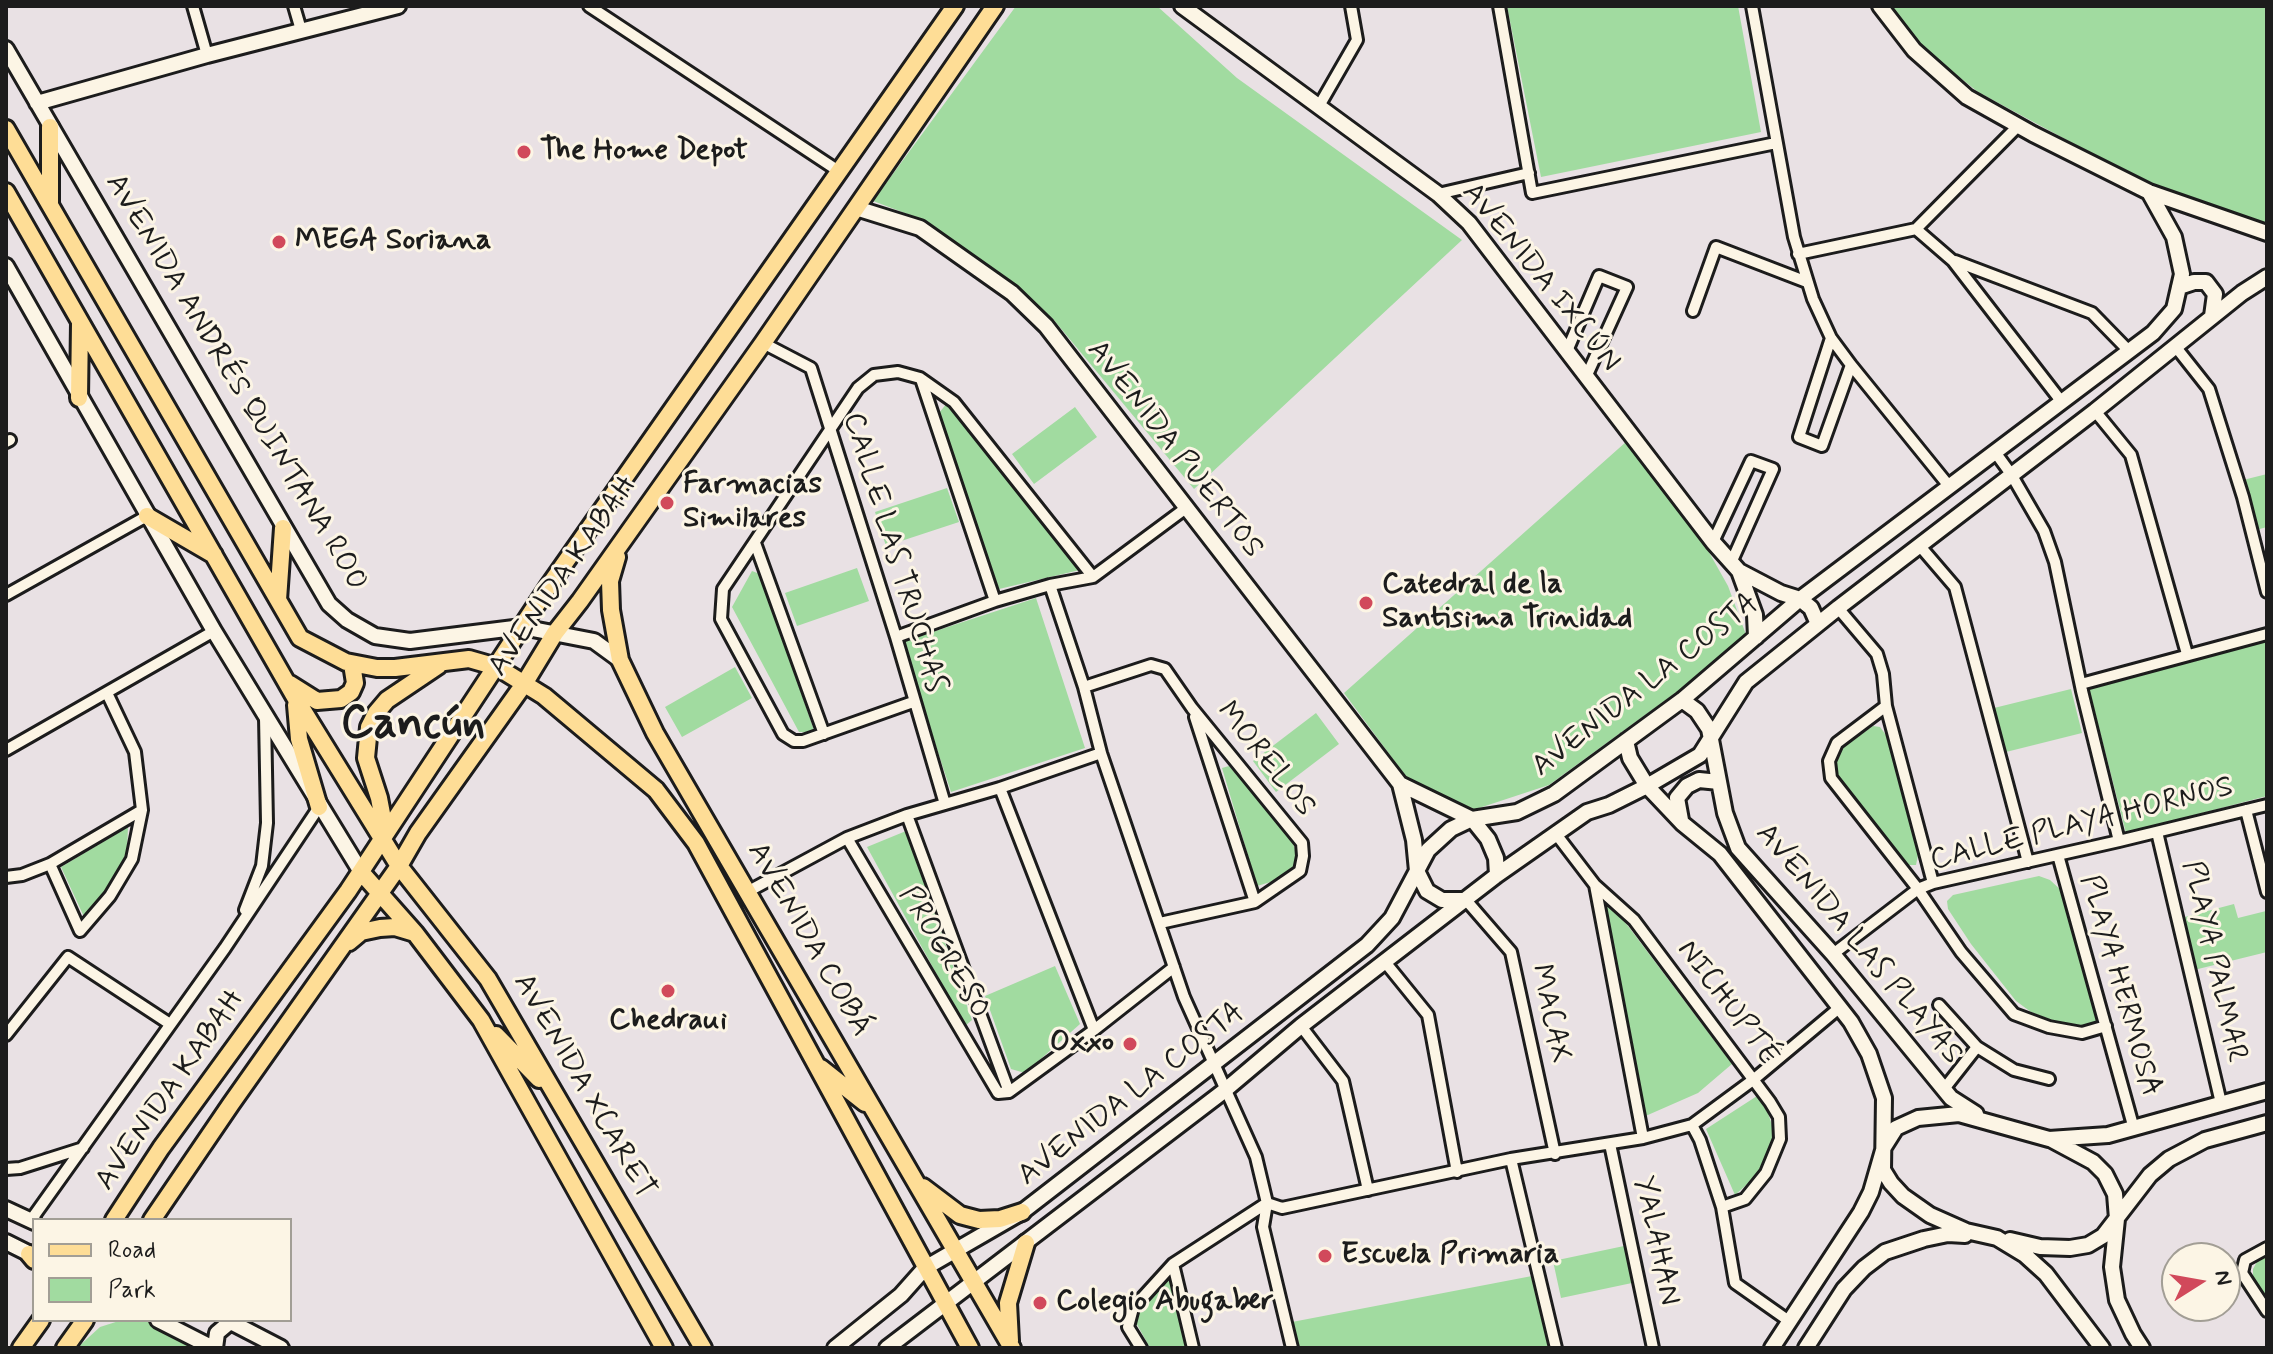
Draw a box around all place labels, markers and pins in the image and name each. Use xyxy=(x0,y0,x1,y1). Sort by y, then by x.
place label: The Home Depot xyxy=(540,134,748,170)
marker: The Home Depot xyxy=(515,143,533,161)
place label: MEGA Soriana xyxy=(295,224,491,260)
marker: MEGA Soriana xyxy=(270,233,288,251)
place label: Farmacias Similares xyxy=(683,468,822,538)
marker: Farmacias Similares xyxy=(658,494,676,512)
place label: Catedral de la Santisima Trinidad xyxy=(1382,568,1632,638)
marker: Catedral de la Santisima Trinidad xyxy=(1357,594,1375,612)
marker: Chedraui xyxy=(659,982,677,1000)
place label: Chedraui xyxy=(609,1004,727,1040)
place label: Oxxo xyxy=(1050,1026,1114,1062)
marker: Oxxo xyxy=(1121,1035,1139,1053)
place label: Escuela Primaria xyxy=(1341,1238,1559,1274)
marker: Escuela Primaria xyxy=(1316,1247,1334,1265)
place label: Colegio Abugaber xyxy=(1056,1285,1274,1321)
marker: Colegio Abugaber xyxy=(1031,1294,1049,1312)

